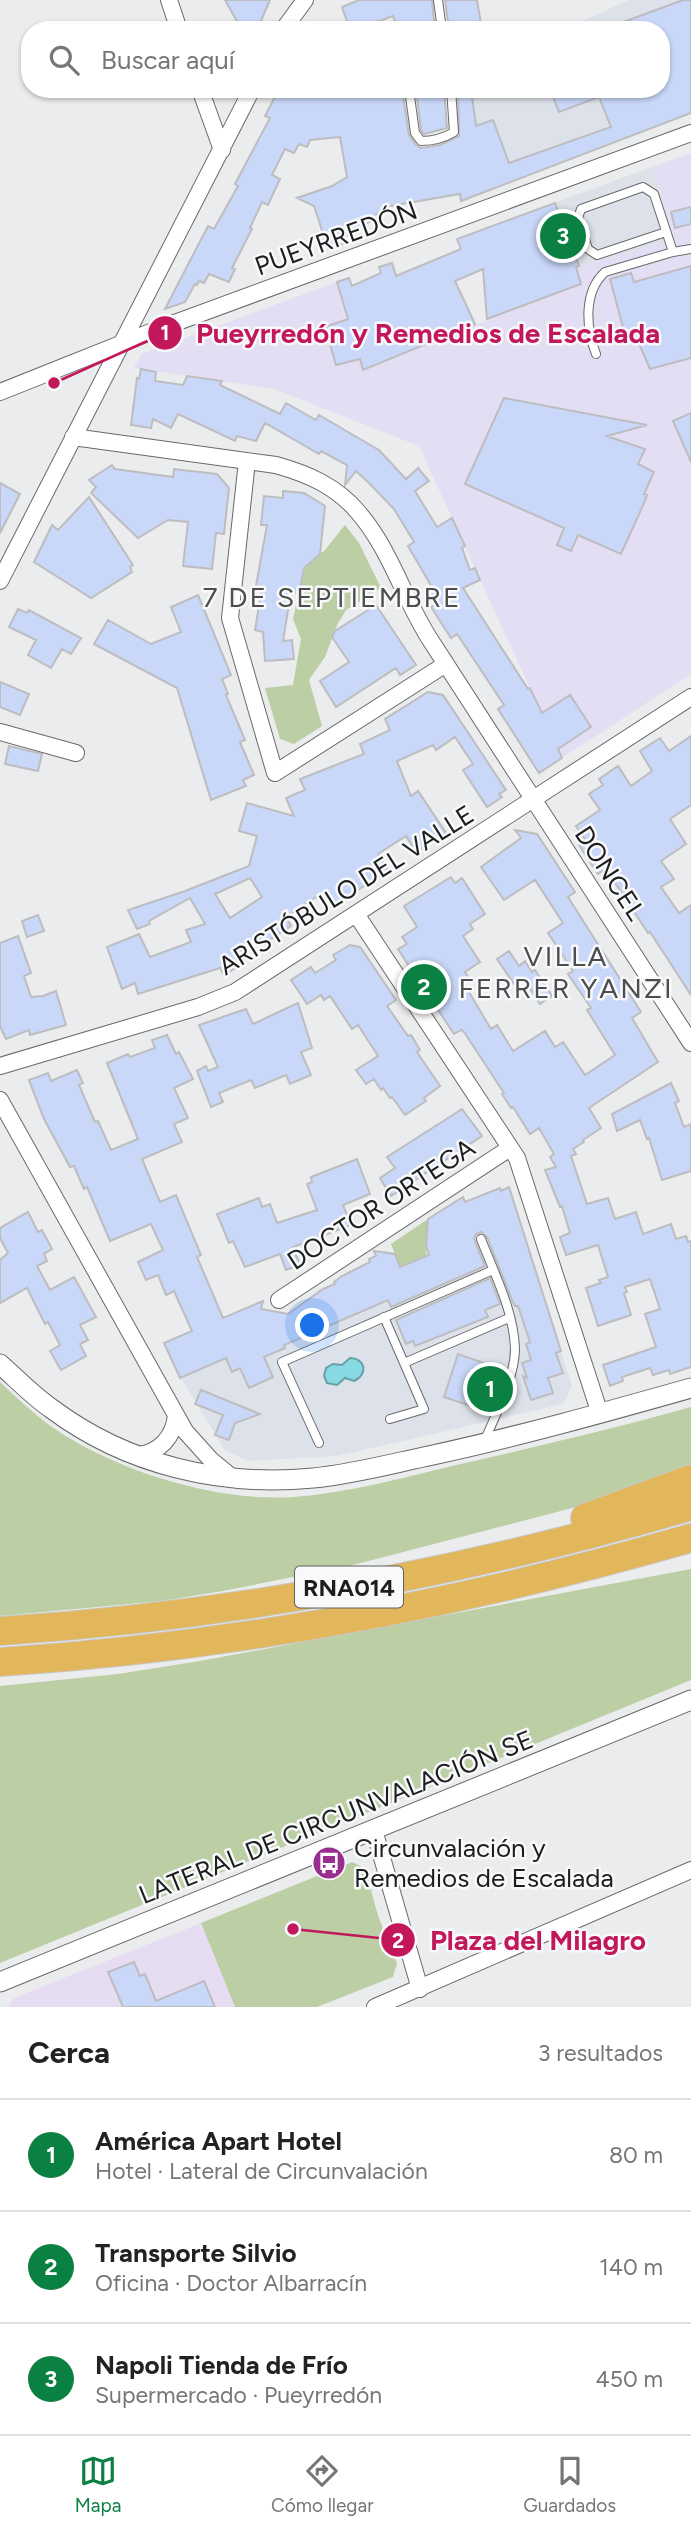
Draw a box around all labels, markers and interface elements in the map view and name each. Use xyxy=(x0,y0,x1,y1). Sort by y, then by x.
search box xyxy=(21,21,670,98)
icon: search xyxy=(45,41,83,79)
text: Buscar aquí xyxy=(101,44,235,76)
street label: PUEYRREDÓN xyxy=(250,194,422,282)
pin: 3 xyxy=(540,210,586,262)
callout: Pueyrredón y Remedios de Escalada xyxy=(147,308,675,357)
text: Pueyrredón y Remedios de Escalada xyxy=(196,316,660,350)
text: 1 xyxy=(161,320,169,345)
district label: 7 DE SEPTIEMBRE xyxy=(202,580,462,614)
street label: ARISTÓBULO DEL VALLE xyxy=(212,798,480,982)
street label: DONCEL xyxy=(568,820,653,926)
district label: VILLA FERRER YANZI xyxy=(459,939,673,1005)
pin: 2 xyxy=(401,961,447,1013)
street label: DOCTOR ORTEGA xyxy=(281,1131,481,1277)
your location xyxy=(295,1308,329,1342)
pin: 1 xyxy=(467,1363,513,1415)
road number: RNA014 xyxy=(295,1567,403,1608)
street label: LATERAL DE CIRCUNVALACIÓN SE xyxy=(134,1723,538,1911)
place label: Circunvalación y Remedios de Escalada xyxy=(354,1832,614,1894)
bus stop icon: Circunvalación y Remedios de Escalada xyxy=(310,1844,348,1882)
callout: Plaza del Milagro xyxy=(381,1916,660,1965)
text: Plaza del Milagro xyxy=(430,1923,646,1957)
text: 2 xyxy=(392,1928,404,1953)
text: Cerca xyxy=(28,2034,110,2071)
text: 3 resultados xyxy=(538,2039,663,2067)
text: América Apart Hotel xyxy=(95,2125,342,2157)
text: 1 xyxy=(46,2141,56,2169)
text: 80 m xyxy=(609,2141,663,2169)
text: Hotel · Lateral de Circunvalación xyxy=(95,2157,428,2185)
text: Transporte Silvio xyxy=(95,2237,297,2269)
text: 2 xyxy=(44,2253,58,2281)
text: 140 m xyxy=(599,2253,663,2281)
text: Oficina · Doctor Albarracín xyxy=(95,2269,367,2297)
text: Napoli Tienda de Frío xyxy=(95,2349,348,2381)
text: 3 xyxy=(45,2365,57,2393)
text: 450 m xyxy=(595,2365,663,2393)
text: Supermercado · Pueyrredón xyxy=(95,2381,382,2409)
tab: Mapa xyxy=(75,2452,121,2517)
tab: Cómo llegar xyxy=(271,2452,374,2517)
tab: Guardados xyxy=(523,2452,616,2517)

